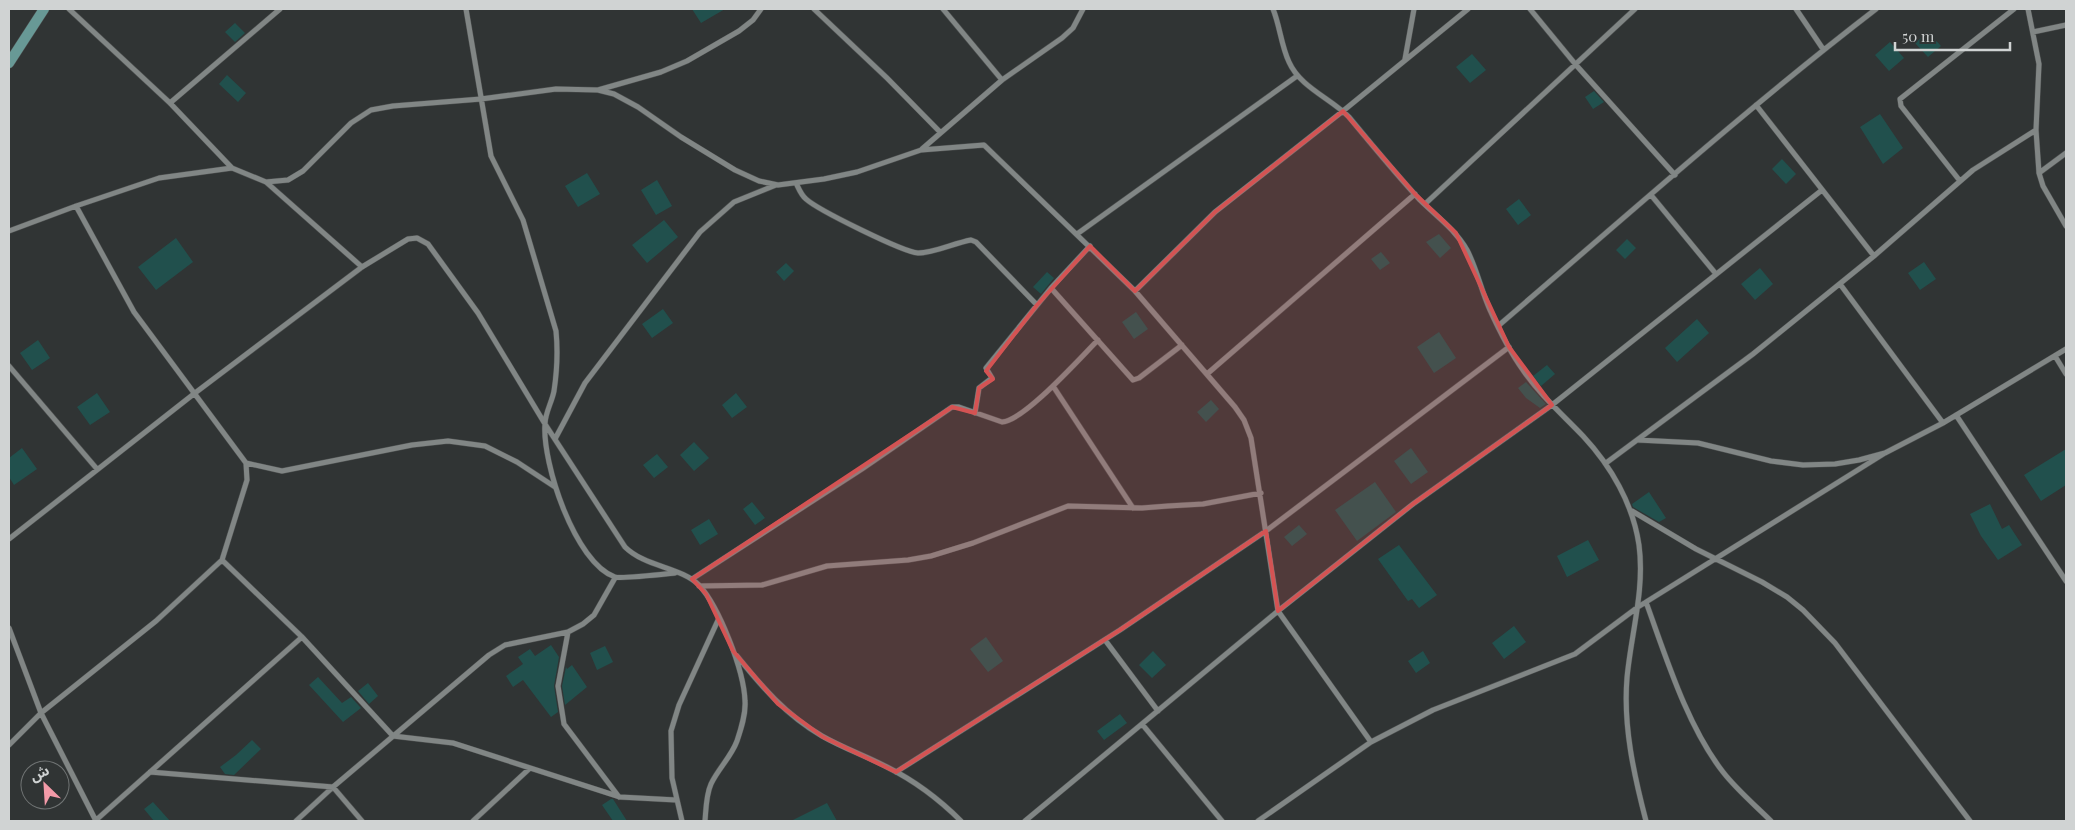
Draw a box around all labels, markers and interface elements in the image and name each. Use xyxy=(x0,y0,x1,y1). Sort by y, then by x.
scale bar xyxy=(1895,20,2010,52)
text: 50 m xyxy=(1902,26,1935,46)
north arrow xyxy=(20,760,70,810)
text: ش xyxy=(27,760,52,785)

